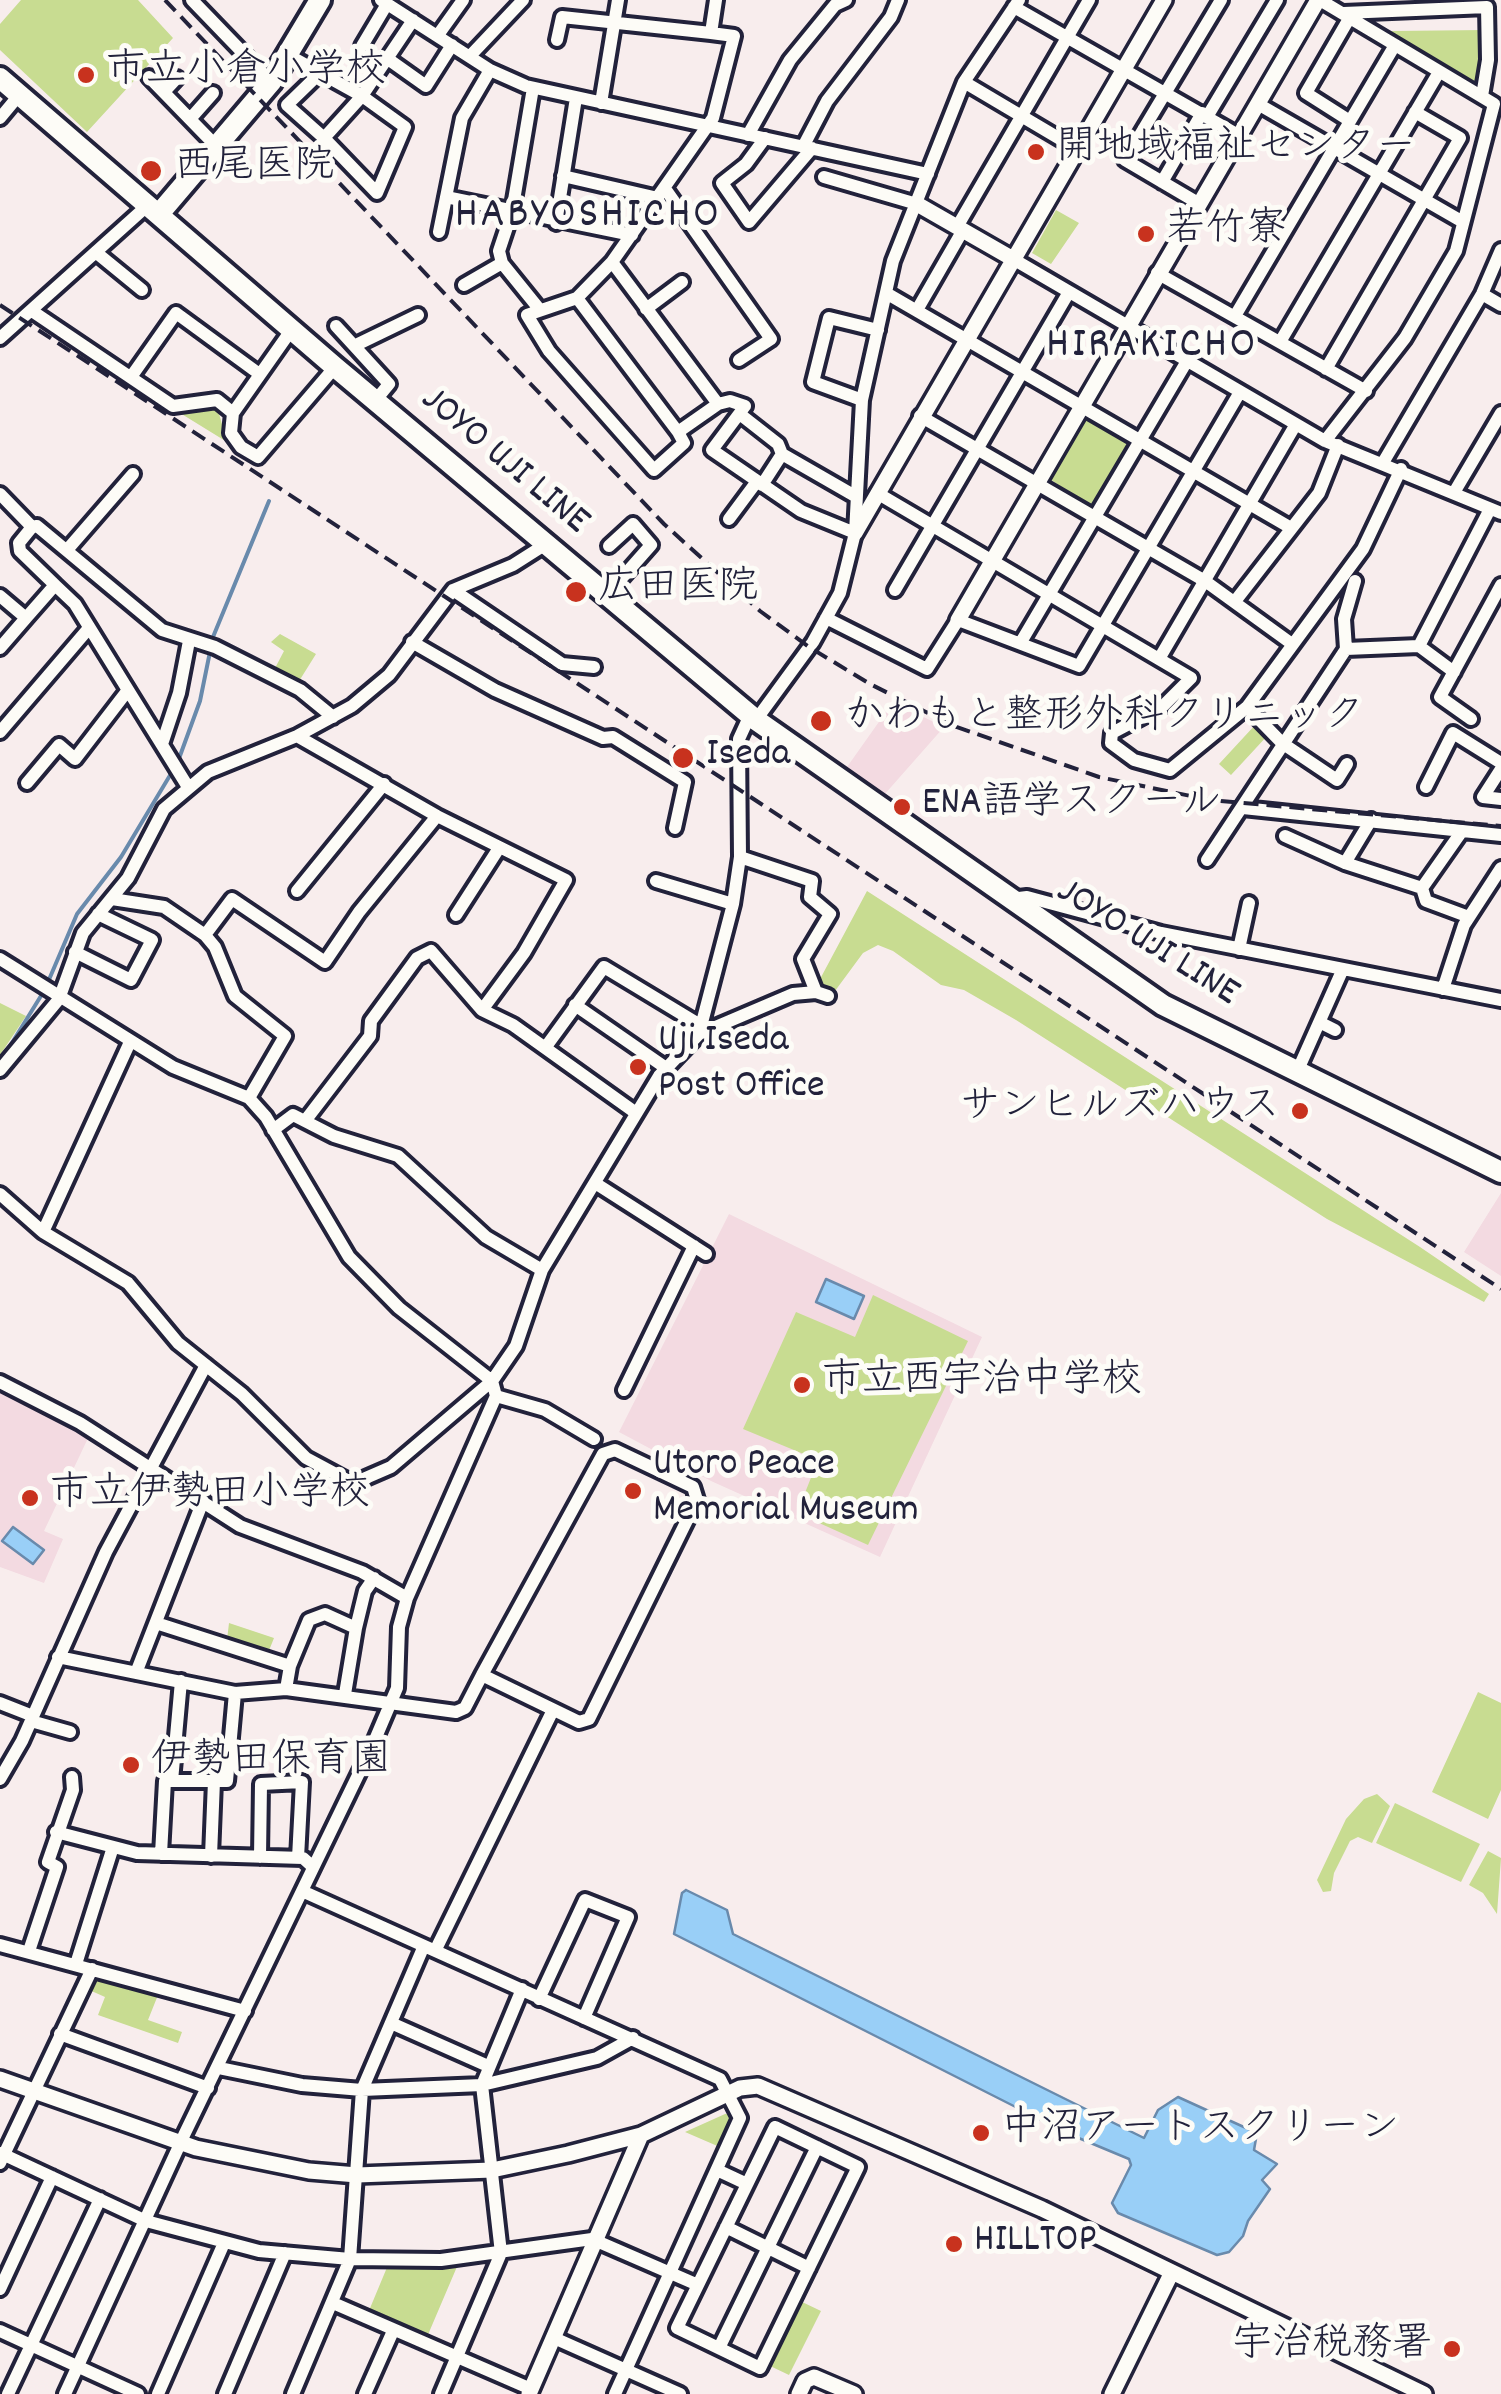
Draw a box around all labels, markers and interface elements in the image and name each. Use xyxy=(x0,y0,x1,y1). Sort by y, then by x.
place label: 市立小倉小学校 xyxy=(106,51,386,99)
marker: 市立小倉小学校 xyxy=(75,64,97,86)
place label: 開地域福祉センター xyxy=(1056,128,1416,176)
marker: 開地域福祉センター xyxy=(1025,141,1047,163)
place label: 西尾医院 xyxy=(174,147,334,195)
marker: 西尾医院 xyxy=(138,158,164,184)
district label: HABYOSHICHO xyxy=(455,192,721,246)
place label: 若竹寮 xyxy=(1166,210,1286,258)
marker: 若竹寮 xyxy=(1135,223,1157,245)
district label: HIRAKICHO xyxy=(1046,322,1258,376)
street label: JOYO UJI LINE xyxy=(409,378,597,548)
place label: 広田医院 xyxy=(598,568,758,616)
marker: 広田医院 xyxy=(563,579,589,605)
place label: かわもと整形外科クリニック xyxy=(844,697,1364,745)
marker: かわもと整形外科クリニック xyxy=(808,708,834,734)
place label: Iseda xyxy=(706,734,790,782)
marker: Iseda xyxy=(670,745,696,771)
place label: ENA語学スクール xyxy=(922,783,1222,831)
marker: ENA語学スクール xyxy=(891,796,913,818)
street label: JOYO UJI LINE xyxy=(1046,870,1246,1020)
place label: Uji Iseda Post Office xyxy=(658,1020,825,1114)
marker: Uji Iseda Post Office xyxy=(627,1056,649,1078)
place label: サンヒルズハウス xyxy=(960,1087,1280,1135)
marker: サンヒルズハウス xyxy=(1289,1100,1311,1122)
place label: 市立西宇治中学校 xyxy=(822,1361,1142,1409)
marker: 市立西宇治中学校 xyxy=(791,1374,813,1396)
place label: Utoro Peace Memorial Museum xyxy=(653,1444,919,1538)
place label: 市立伊勢田小学校 xyxy=(50,1474,370,1522)
marker: Utoro Peace Memorial Museum xyxy=(622,1480,644,1502)
marker: 市立伊勢田小学校 xyxy=(19,1487,41,1509)
place label: 伊勢田保育園 xyxy=(151,1741,391,1789)
marker: 伊勢田保育園 xyxy=(120,1754,142,1776)
place label: 中沼アートスクリーン xyxy=(1001,2109,1399,2157)
marker: 中沼アートスクリーン xyxy=(970,2122,992,2144)
place label: HILLTOP xyxy=(974,2220,1097,2268)
marker: HILLTOP xyxy=(943,2233,965,2255)
place label: 宇治税務署 xyxy=(1232,2325,1432,2373)
marker: 宇治税務署 xyxy=(1441,2338,1463,2360)

